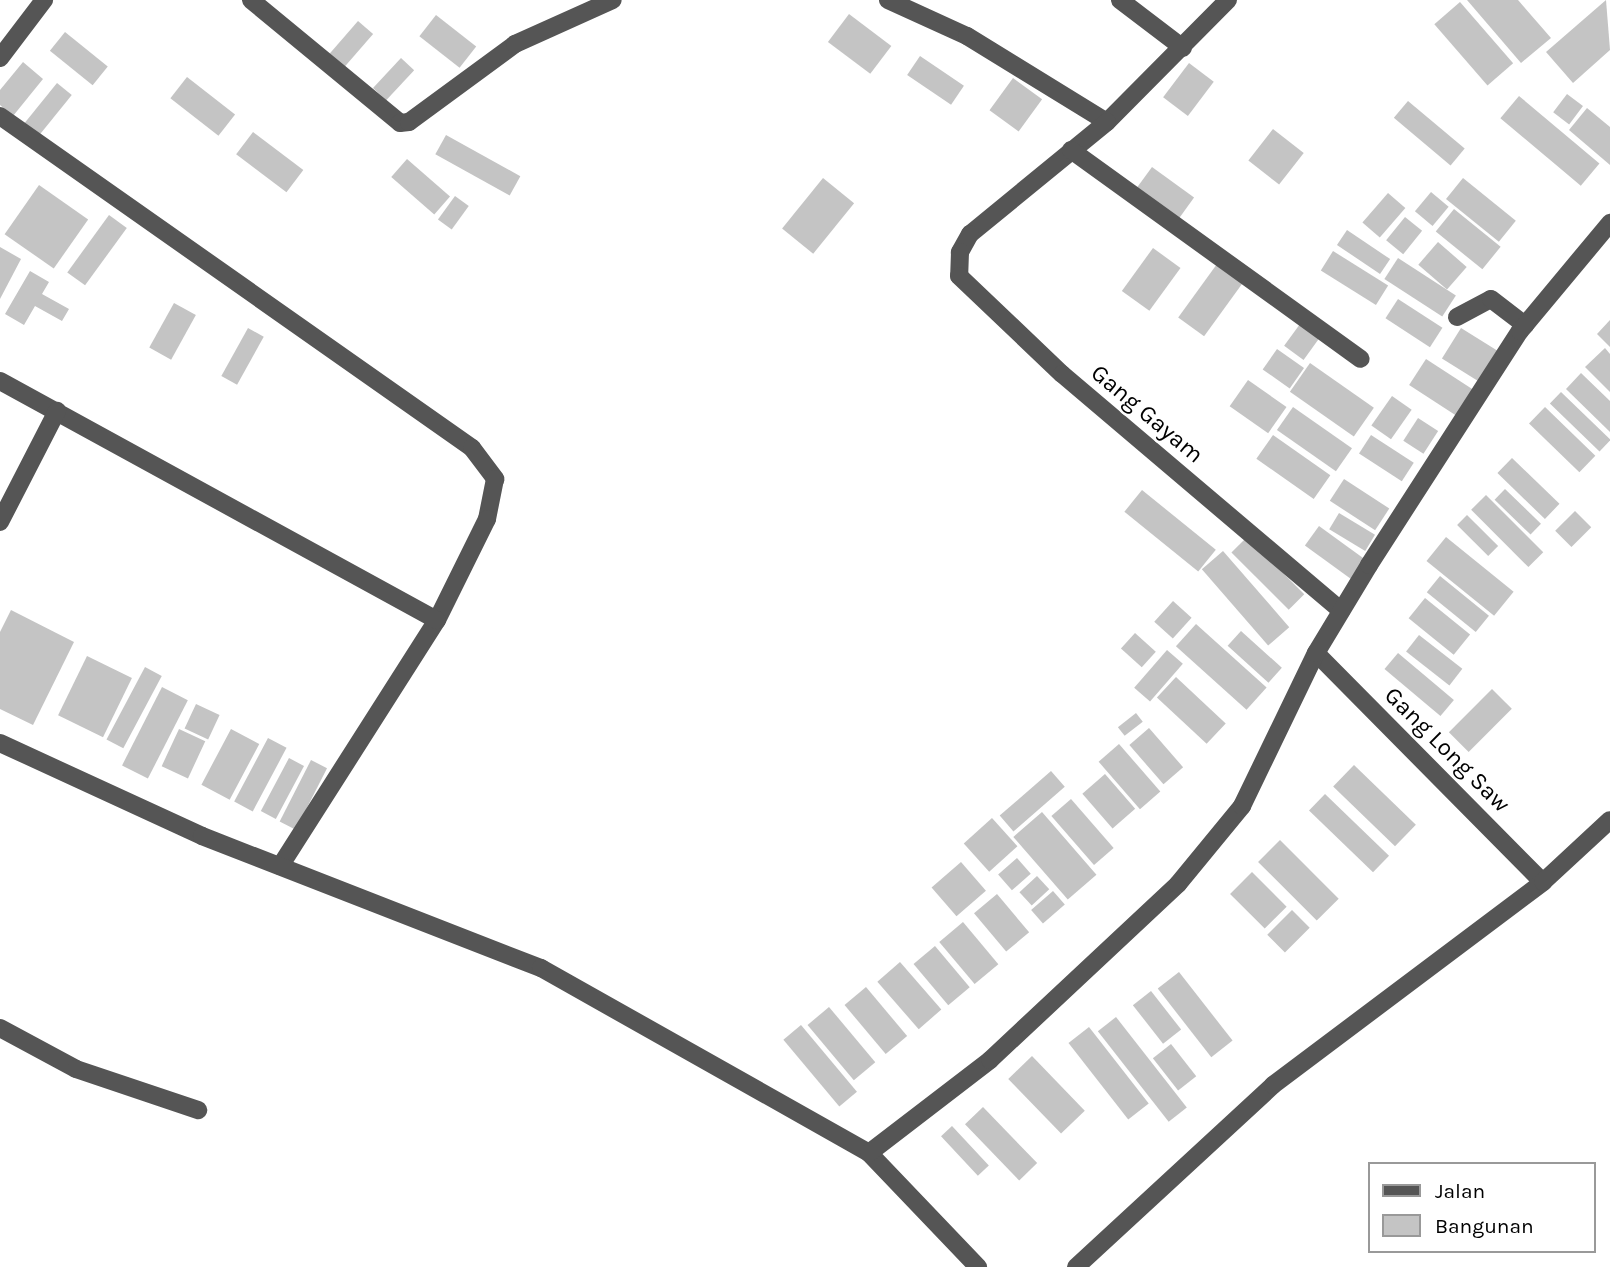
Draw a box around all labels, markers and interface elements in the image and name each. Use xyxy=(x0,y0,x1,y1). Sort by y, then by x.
street label: Gang Gayam xyxy=(1085,359,1209,469)
street label: Gang Long Saw xyxy=(1378,681,1516,819)
legend xyxy=(1368,1162,1596,1253)
text: Jalan xyxy=(1435,1179,1485,1203)
text: Bangunan xyxy=(1435,1214,1534,1238)

